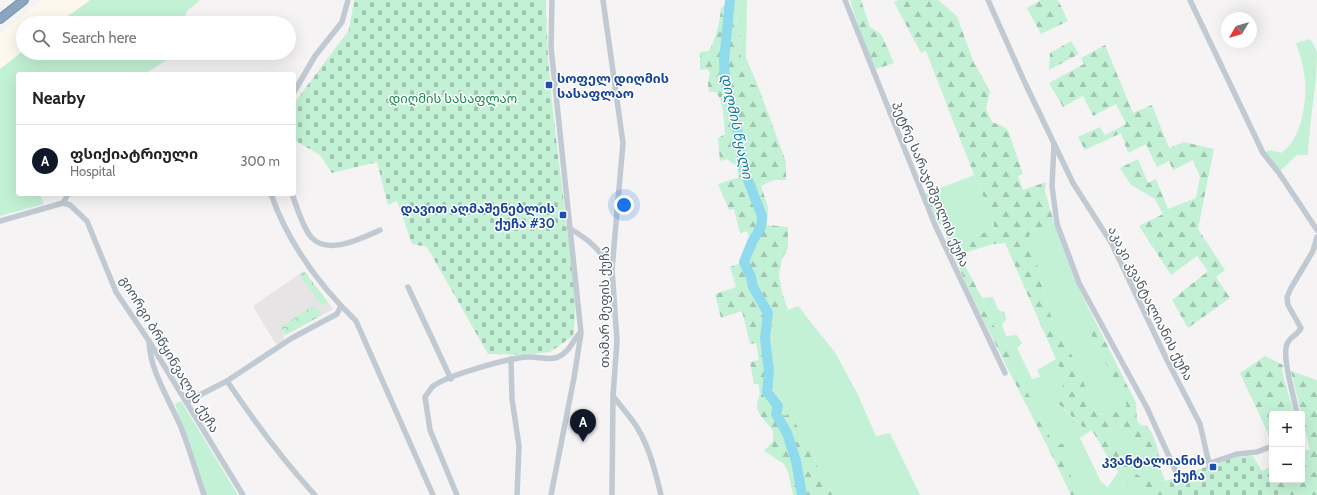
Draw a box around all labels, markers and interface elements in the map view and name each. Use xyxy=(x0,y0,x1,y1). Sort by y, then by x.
north arrow xyxy=(1221,12,1257,48)
search box xyxy=(16,16,296,60)
icon: search xyxy=(30,27,52,49)
text: Search here xyxy=(62,29,137,47)
place label: სოფელ დიღმის სასაფლაო xyxy=(557,70,669,102)
water label: დიღმის წყალი xyxy=(717,72,757,181)
marker: სოფელ დიღმის სასაფლაო xyxy=(544,80,554,90)
text: Nearby xyxy=(32,88,85,108)
park label: დიღმის სასაფლაო xyxy=(389,90,517,107)
street label: პეტრე სარაჯიშვილის ქუჩა xyxy=(888,99,973,269)
text: ფსიქიატრიული xyxy=(70,145,198,163)
text: A xyxy=(41,153,49,169)
text: 300 m xyxy=(240,153,280,169)
text: Hospital xyxy=(70,163,115,179)
your location xyxy=(614,195,634,215)
place label: დავით აღმაშენებლის ქუჩა #30 xyxy=(401,200,555,231)
marker: დავით აღმაშენებლის ქუჩა #30 xyxy=(558,210,568,220)
street label: აკაკი კვანტალიანის ქუჩა xyxy=(1104,223,1197,383)
street label: თამარ მეფის ქუჩა xyxy=(596,246,612,368)
street label: გიორგი ბრწყინვალეს ქუჩა xyxy=(116,273,223,436)
pin: A xyxy=(570,409,596,442)
map controls xyxy=(1269,411,1305,483)
button: + xyxy=(1269,411,1305,447)
button: − xyxy=(1269,447,1305,483)
place label: კვანტალიანის ქუჩა xyxy=(1102,452,1205,483)
marker: კვანტალიანის ქუჩა xyxy=(1208,462,1218,472)

